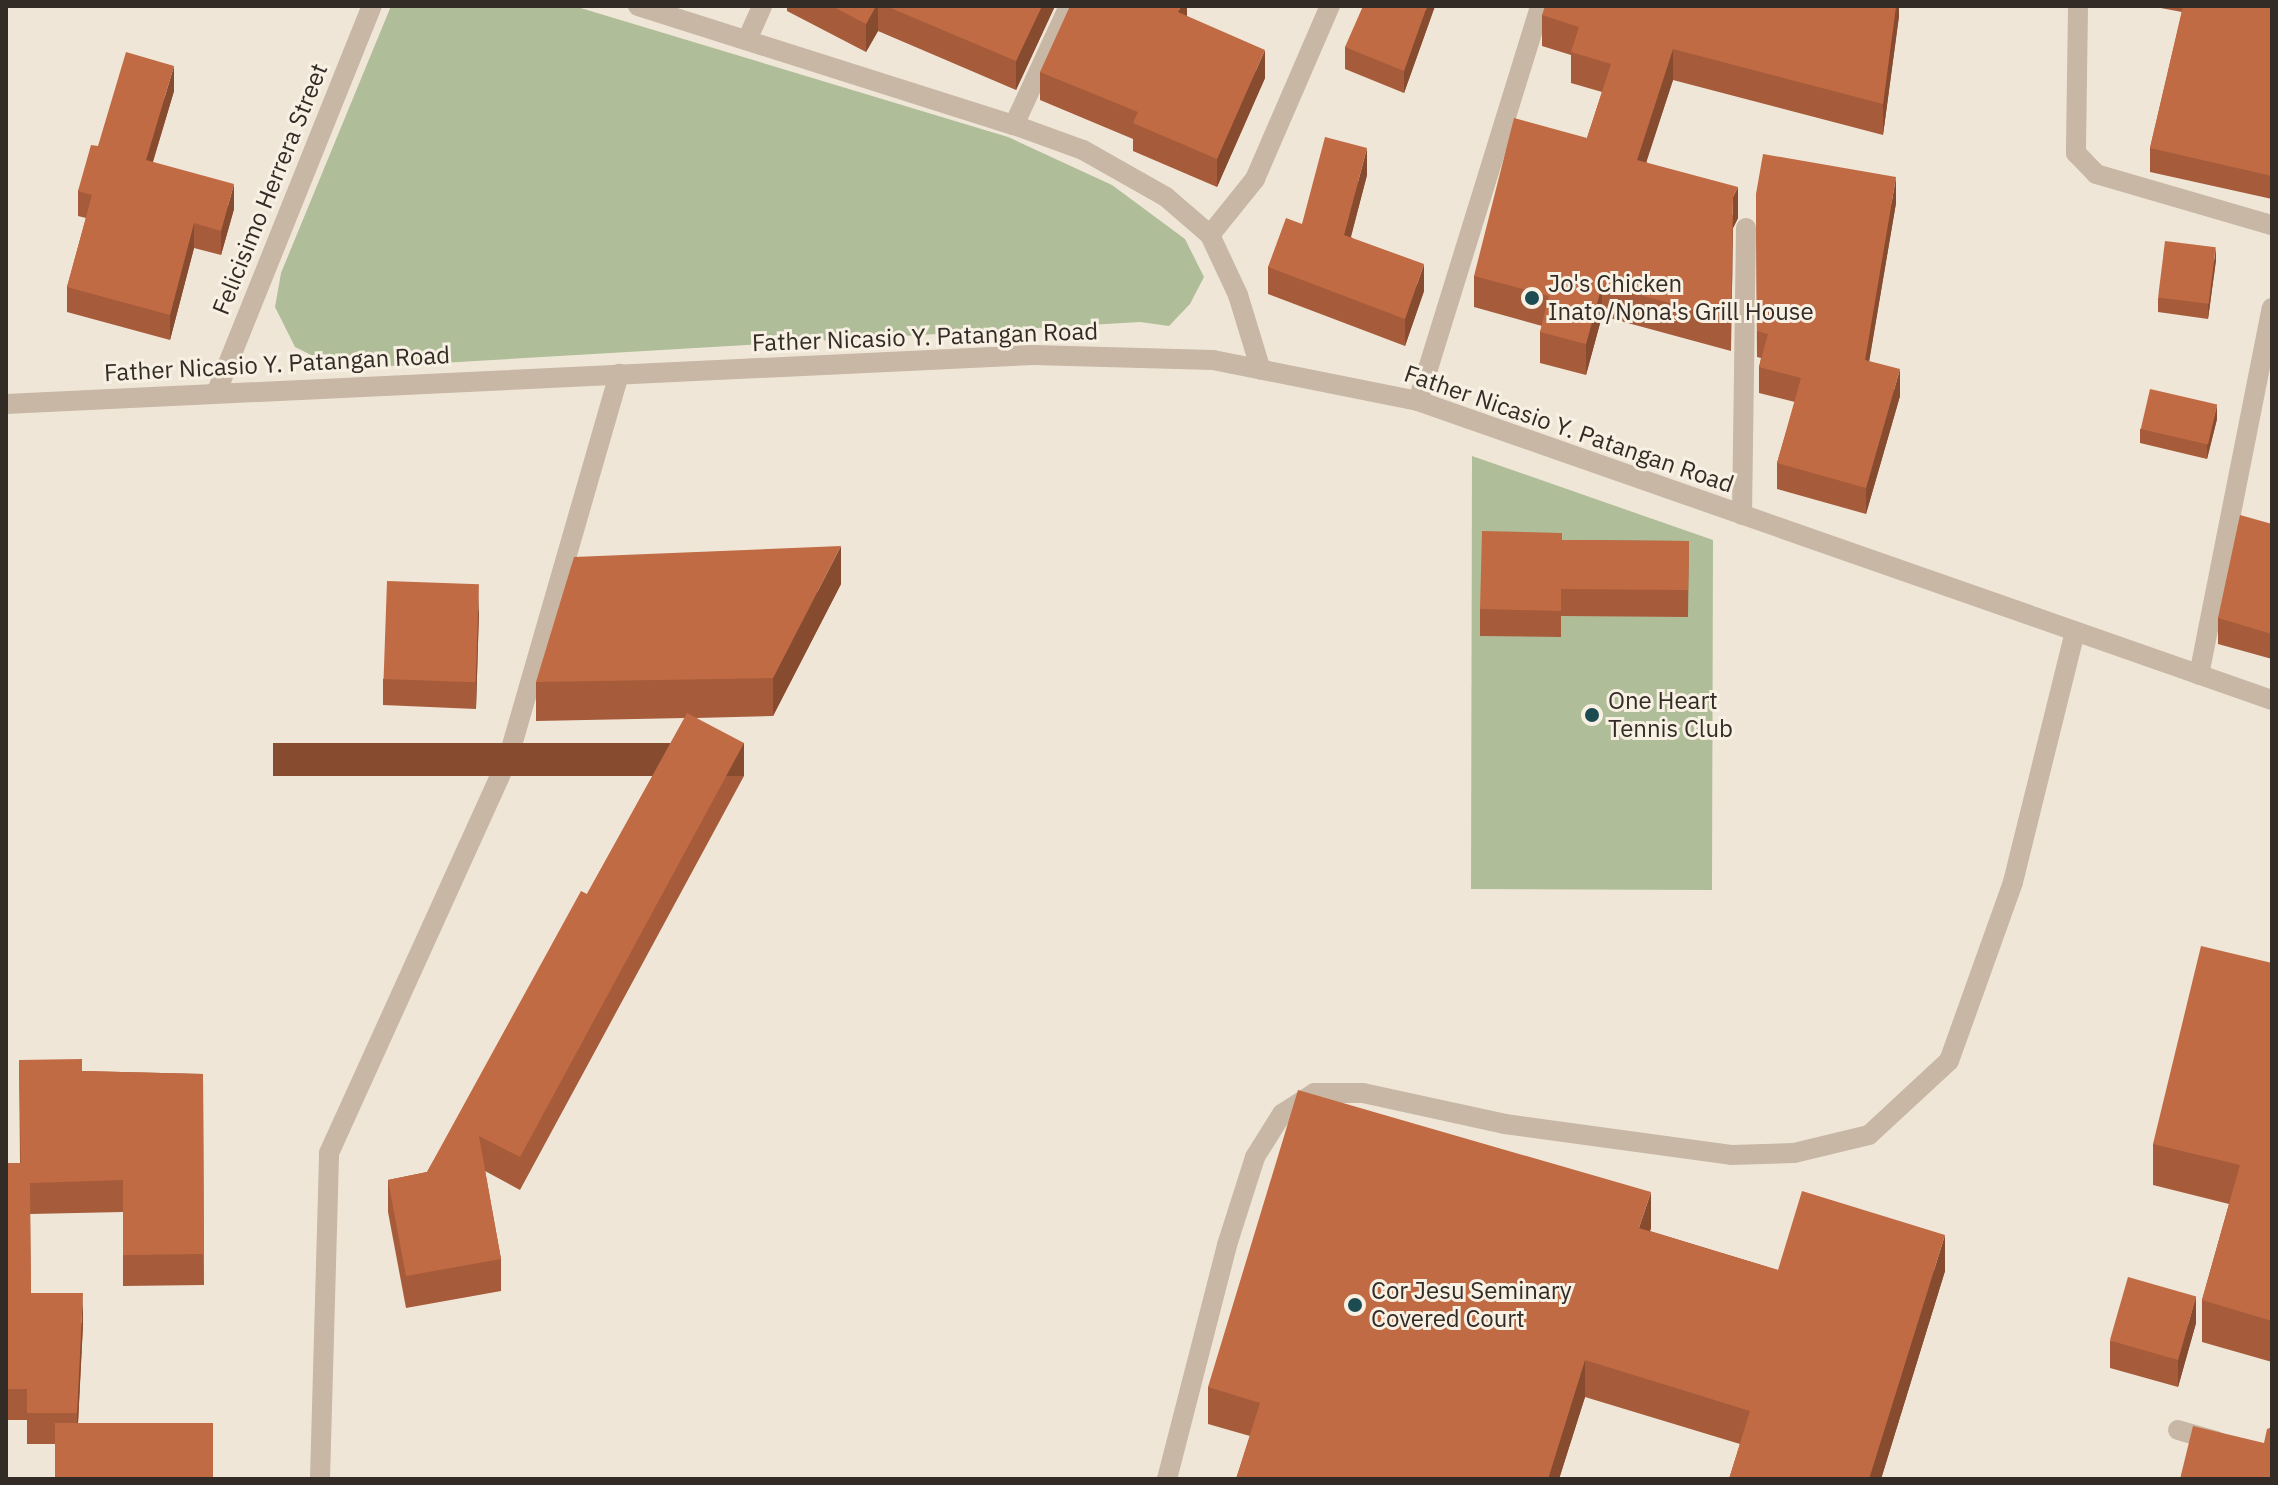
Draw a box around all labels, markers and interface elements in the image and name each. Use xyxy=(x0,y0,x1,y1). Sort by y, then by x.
street label: Felicisimo Herrera Street xyxy=(206,59,334,319)
place label: Jo's Chicken Inato/Nona's Grill House xyxy=(1548,270,1814,326)
marker: Jo's Chicken Inato/Nona's Grill House xyxy=(1523,289,1541,307)
street label: Father Nicasio Y. Patangan Road xyxy=(751,317,1099,357)
street label: Father Nicasio Y. Patangan Road xyxy=(103,341,451,387)
street label: Father Nicasio Y. Patangan Road xyxy=(1401,359,1737,499)
place label: One Heart Tennis Club xyxy=(1608,687,1733,743)
marker: One Heart Tennis Club xyxy=(1583,706,1601,724)
place label: Cor Jesu Seminary Covered Court xyxy=(1371,1277,1572,1333)
marker: Cor Jesu Seminary Covered Court xyxy=(1346,1296,1364,1314)

